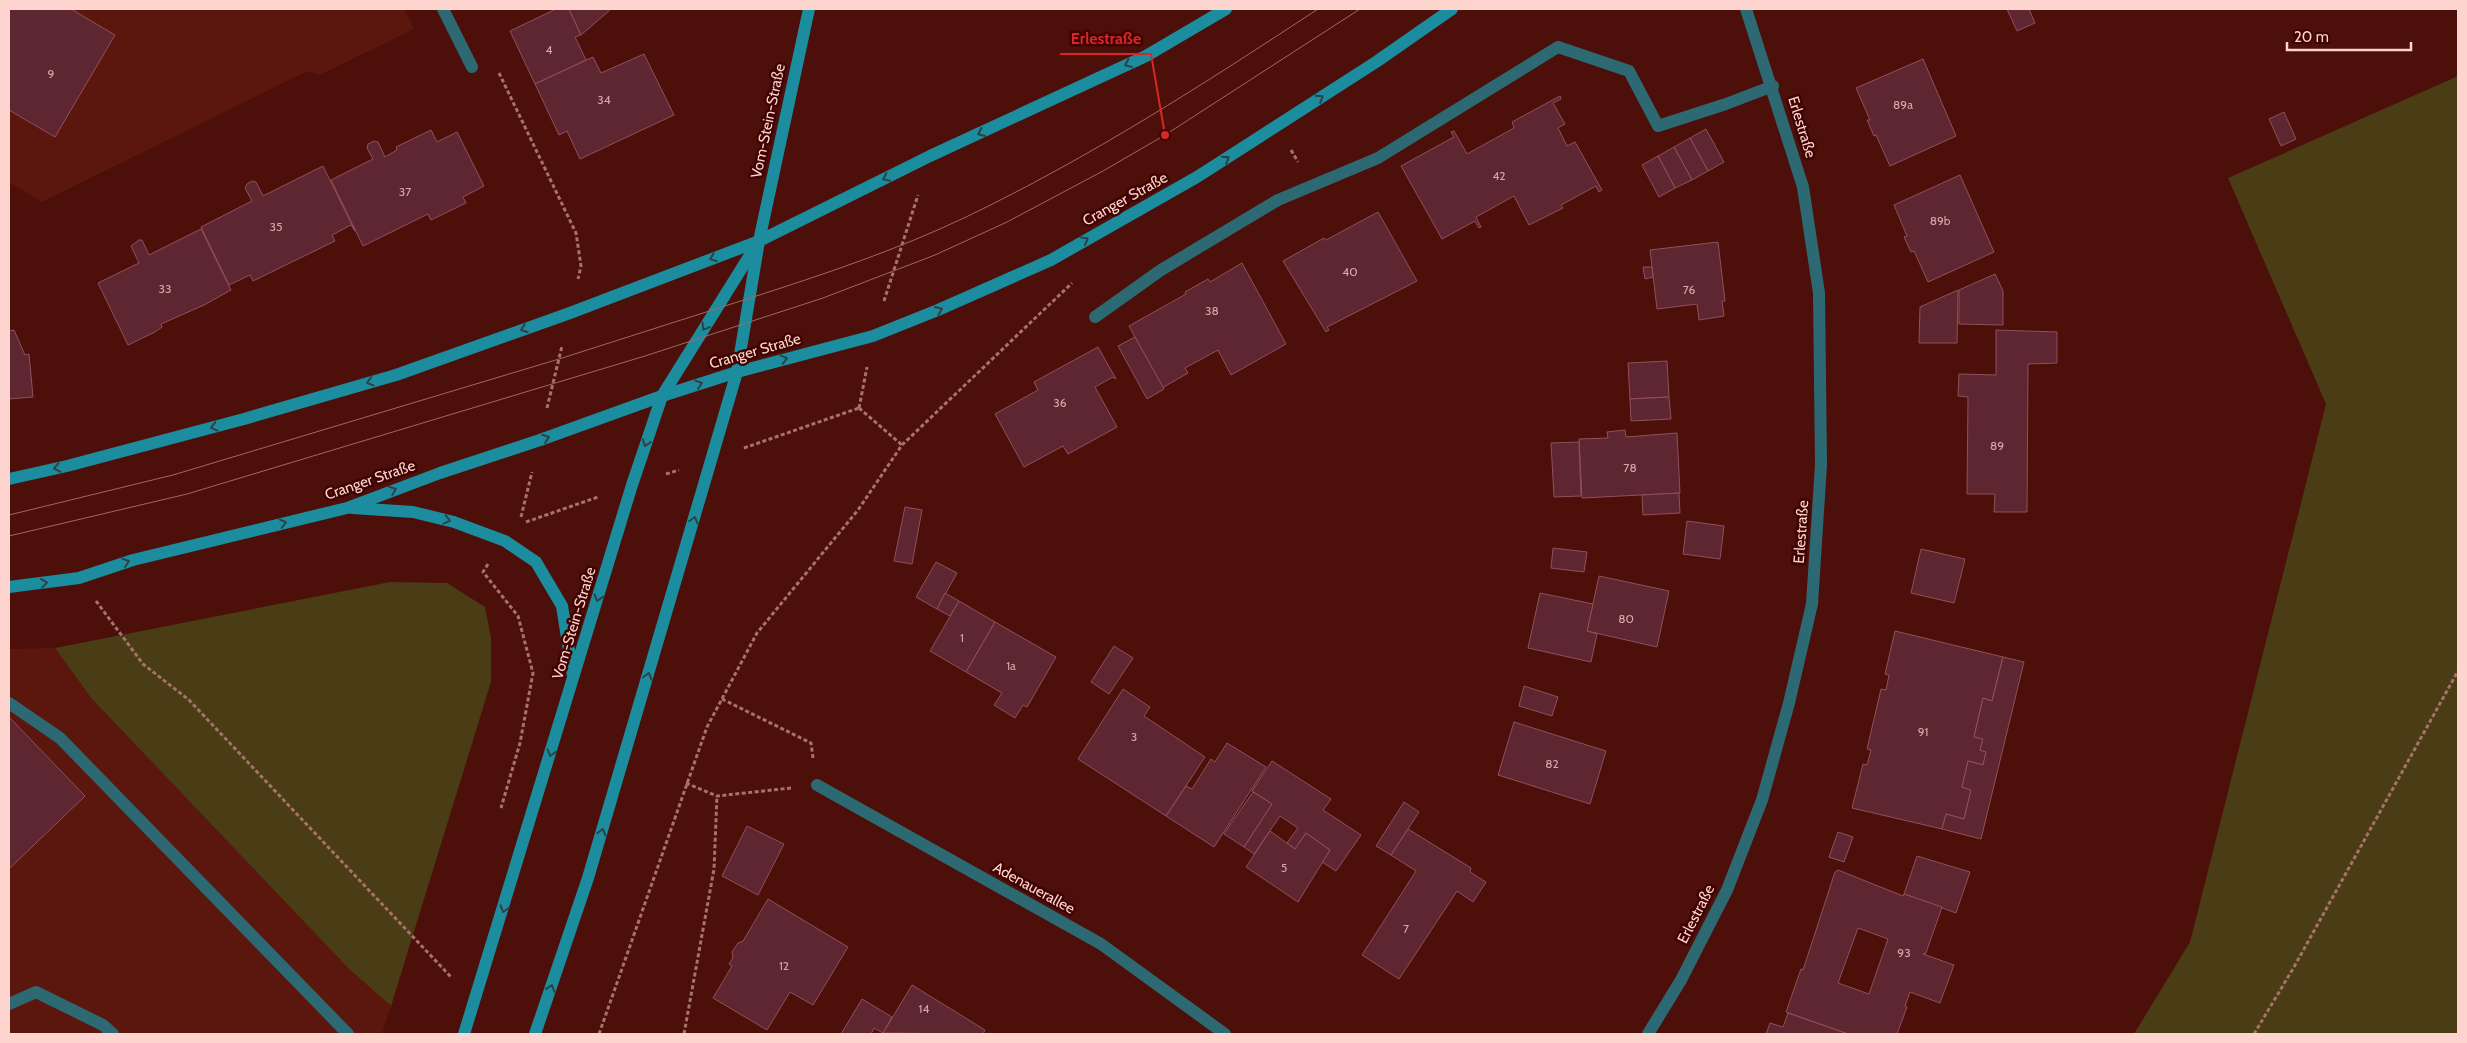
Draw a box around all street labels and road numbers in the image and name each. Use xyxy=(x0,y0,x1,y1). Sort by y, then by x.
street label: Vom-Stein-Straße xyxy=(747,62,789,180)
street label: Erlestraße xyxy=(1784,94,1820,160)
street label: Cranger Straße xyxy=(1079,168,1171,230)
street label: Cranger Straße xyxy=(707,329,803,373)
street label: Cranger Straße xyxy=(322,456,418,504)
street label: Erlestraße xyxy=(1790,499,1812,564)
street label: Vom-Stein-Straße xyxy=(548,564,600,681)
street label: Adenauerallee xyxy=(990,858,1078,918)
street label: Erlestraße xyxy=(1674,881,1719,946)

